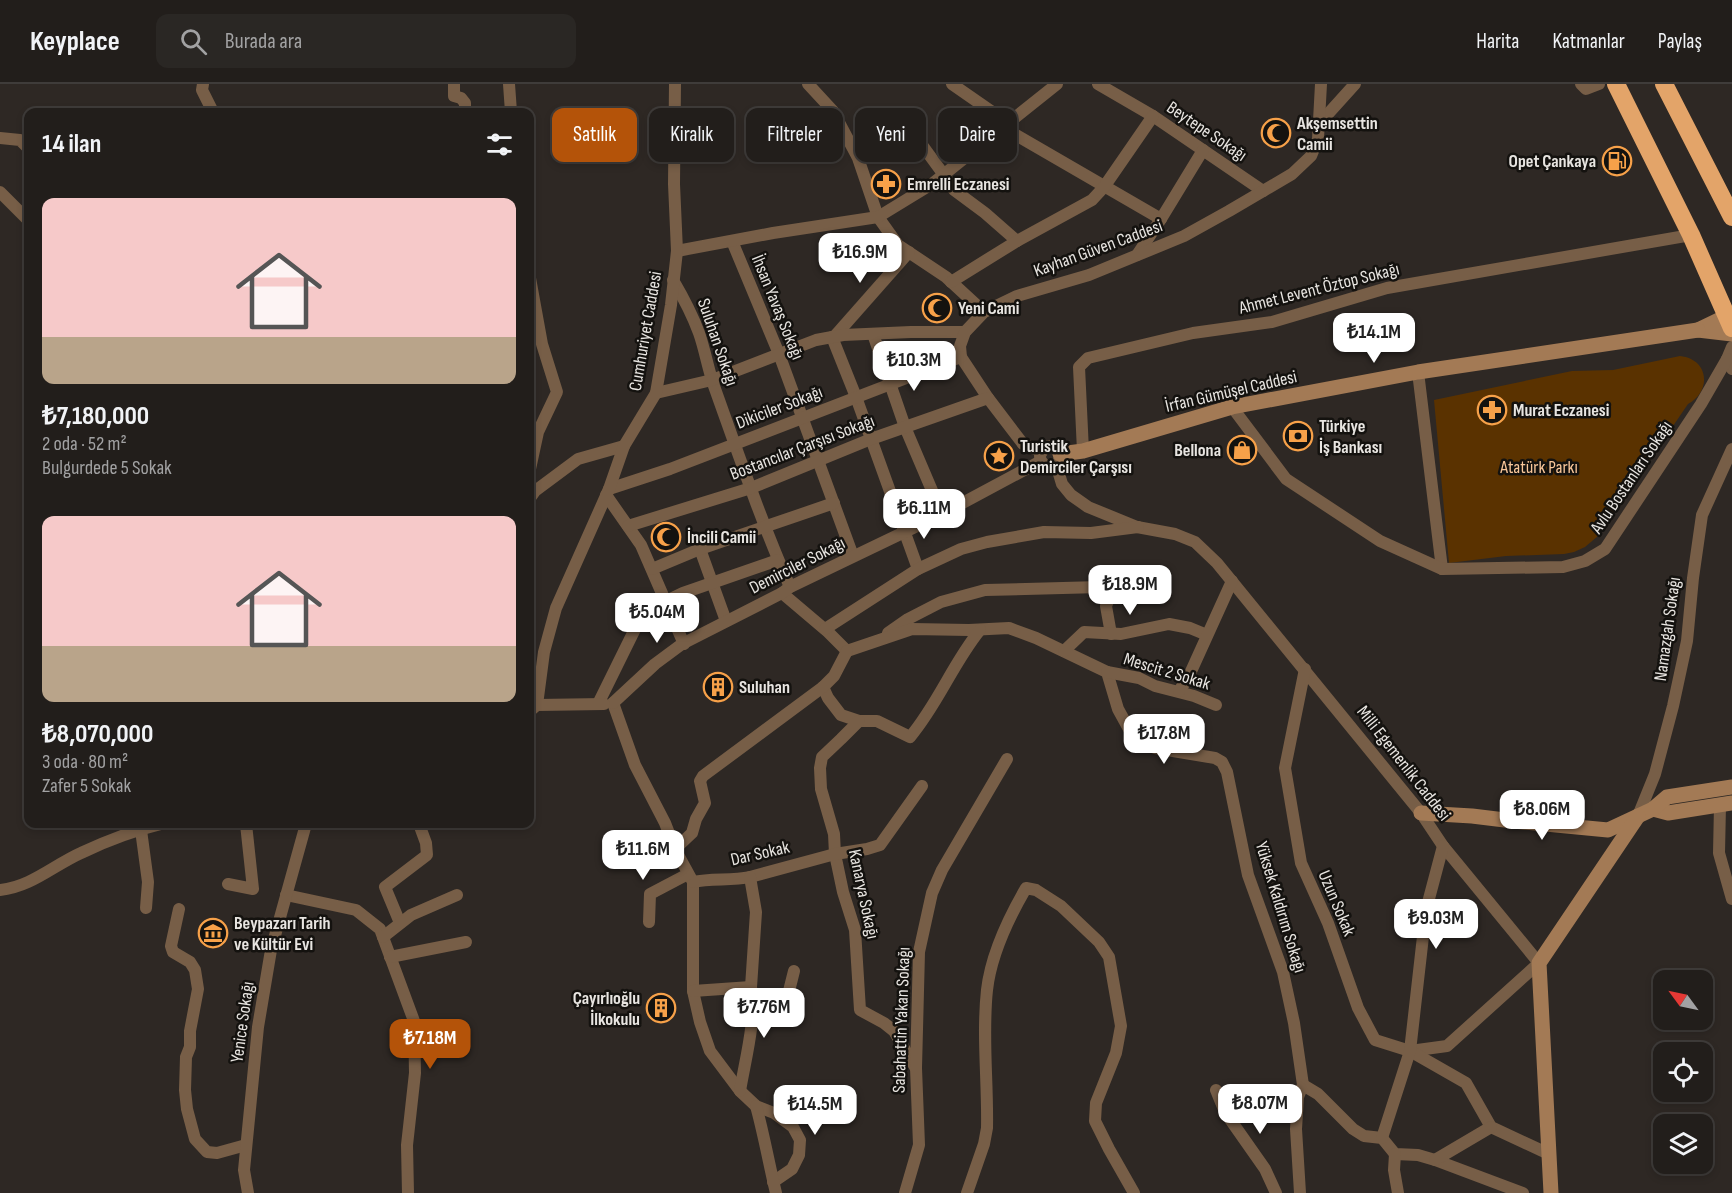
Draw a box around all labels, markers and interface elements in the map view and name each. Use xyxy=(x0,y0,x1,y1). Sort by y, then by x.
search box xyxy=(156,14,576,68)
text: Keyplace xyxy=(30,25,120,58)
icon: search xyxy=(177,25,210,58)
text: Burada ara xyxy=(225,28,302,55)
text: Harita xyxy=(1476,29,1519,54)
text: Katmanlar xyxy=(1552,29,1625,54)
text: Paylaş xyxy=(1658,29,1702,54)
street label: Beytepe Sokağı xyxy=(1163,97,1251,166)
chip: Satılık xyxy=(552,108,637,162)
chip: Kiralık xyxy=(649,108,734,162)
chip: Filtreler xyxy=(746,108,843,162)
chip: Yeni xyxy=(855,108,926,162)
chip: Daire xyxy=(938,108,1017,162)
place label: Akşemsettin Camii xyxy=(1296,113,1378,155)
mosque icon: Akşemsettin Camii xyxy=(1260,117,1292,149)
icon: filters xyxy=(483,128,516,161)
text: 14 ilan xyxy=(42,129,101,160)
fuel station icon: Opet Çankaya xyxy=(1601,145,1633,177)
place label: Opet Çankaya xyxy=(1509,151,1596,172)
pharmacy icon: Emrelli Eczanesi xyxy=(870,168,902,200)
place label: Emrelli Eczanesi xyxy=(907,174,1010,195)
street label: Kayhan Güven Caddesi xyxy=(1031,215,1165,282)
pin: ₺16.9M xyxy=(811,233,909,284)
icon: home xyxy=(225,237,333,345)
text: ₺16.9M xyxy=(833,240,887,264)
street label: İhsan Yavaş Sokağı xyxy=(747,252,808,363)
street label: Ahmet Levent Öztop Sokağı xyxy=(1236,258,1401,319)
street label: Cumhuriyet Caddesi xyxy=(625,270,666,393)
mosque icon: Yeni Cami xyxy=(921,292,953,324)
street label: Suluhan Sokağı xyxy=(693,296,742,389)
place label: Yeni Cami xyxy=(958,298,1019,319)
pin: ₺14.1M xyxy=(1325,313,1423,364)
text: ₺14.1M xyxy=(1347,320,1401,344)
pin: ₺10.3M xyxy=(865,341,963,392)
text: ₺10.3M xyxy=(887,348,941,372)
street label: İrfan Gümüşel Caddesi xyxy=(1163,366,1299,417)
street label: Dikiciler Sokağı xyxy=(733,381,825,434)
pharmacy icon: Murat Eczanesi xyxy=(1476,394,1508,426)
place label: Murat Eczanesi xyxy=(1513,400,1609,421)
text: ₺7,180,000 xyxy=(42,401,149,432)
street label: Bostancılar Çarşısı Sokağı xyxy=(727,410,877,485)
place label: Türkiye İş Bankası xyxy=(1319,416,1382,458)
street label: Avlu Bostanları Sokağı xyxy=(1585,417,1677,538)
bank icon: Türkiye İş Bankası xyxy=(1282,420,1314,452)
text: 2 oda · 52 m² xyxy=(42,432,127,456)
shop icon: Bellona xyxy=(1226,434,1258,466)
place label: Turistik Demirciler Çarşısı xyxy=(1020,436,1132,478)
place icon: Turistik Demirciler Çarşısı xyxy=(983,440,1015,472)
place label: Bellona xyxy=(1174,440,1221,461)
text: Bulgurdede 5 Sokak xyxy=(42,456,172,480)
park label: Atatürk Parkı xyxy=(1499,457,1578,478)
pin: ₺6.11M xyxy=(875,489,973,540)
text: ₺6.11M xyxy=(897,496,951,520)
mosque icon: İncili Camii xyxy=(650,521,682,553)
place label: İncili Camii xyxy=(687,527,756,548)
street label: Demirciler Sokağı xyxy=(746,532,849,599)
icon: home xyxy=(225,555,333,663)
pin: ₺18.9M xyxy=(1081,565,1179,616)
text: ₺18.9M xyxy=(1102,572,1158,596)
street label: Namazgah Sokağı xyxy=(1650,576,1685,683)
pin: ₺5.04M xyxy=(608,593,706,644)
text: ₺5.04M xyxy=(629,600,685,624)
street label: Mescit 2 Sokak xyxy=(1121,648,1213,695)
building icon: Suluhan xyxy=(702,671,734,703)
place label: Suluhan xyxy=(739,677,790,698)
street label: Milli Egemenlik Caddesi xyxy=(1352,702,1455,825)
pin: ₺17.8M xyxy=(1115,714,1213,765)
text: ₺8,070,000 xyxy=(42,719,153,750)
text: ₺17.8M xyxy=(1138,721,1190,745)
text: 3 oda · 80 m² xyxy=(42,750,128,774)
text: Zafer 5 Sokak xyxy=(42,774,131,798)
pin: ₺8.06M xyxy=(1493,790,1591,841)
text: ₺8.06M xyxy=(1514,797,1570,821)
pin: ₺11.6M xyxy=(594,830,692,881)
text: ₺11.6M xyxy=(616,837,670,861)
street label: Dar Sokak xyxy=(729,837,792,870)
street label: Yüksek Kaldırım Sokağı xyxy=(1251,839,1310,975)
street label: Kanarya Sokağı xyxy=(844,847,883,941)
street label: Uzun Sokak xyxy=(1313,867,1360,939)
pin: ₺9.03M xyxy=(1387,899,1485,950)
text: ₺9.03M xyxy=(1408,906,1464,930)
place label: Beypazarı Tarih ve Kültür Evi xyxy=(234,913,330,955)
museum icon: Beypazarı Tarih ve Kültür Evi xyxy=(197,917,229,949)
street label: Sabahattin Yakan Sokağı xyxy=(888,947,915,1093)
north arrow xyxy=(1653,970,1713,1030)
map controls xyxy=(1653,970,1713,1174)
street label: Yenice Sokağı xyxy=(226,980,259,1064)
place label: Çayırlıoğlu İlkokulu xyxy=(573,988,640,1030)
pin: ₺7.76M xyxy=(715,988,813,1039)
building icon: Çayırlıoğlu İlkokulu xyxy=(645,992,677,1024)
text: ₺7.76M xyxy=(738,995,790,1019)
pin: ₺7.18M xyxy=(381,1019,479,1070)
text: ₺7.18M xyxy=(404,1026,456,1050)
button: locate xyxy=(1653,1042,1713,1102)
pin: ₺8.07M xyxy=(1211,1084,1309,1135)
pin: ₺14.5M xyxy=(766,1085,864,1136)
text: ₺8.07M xyxy=(1232,1091,1288,1115)
text: ₺14.5M xyxy=(788,1092,842,1116)
button: layers xyxy=(1653,1114,1713,1174)

